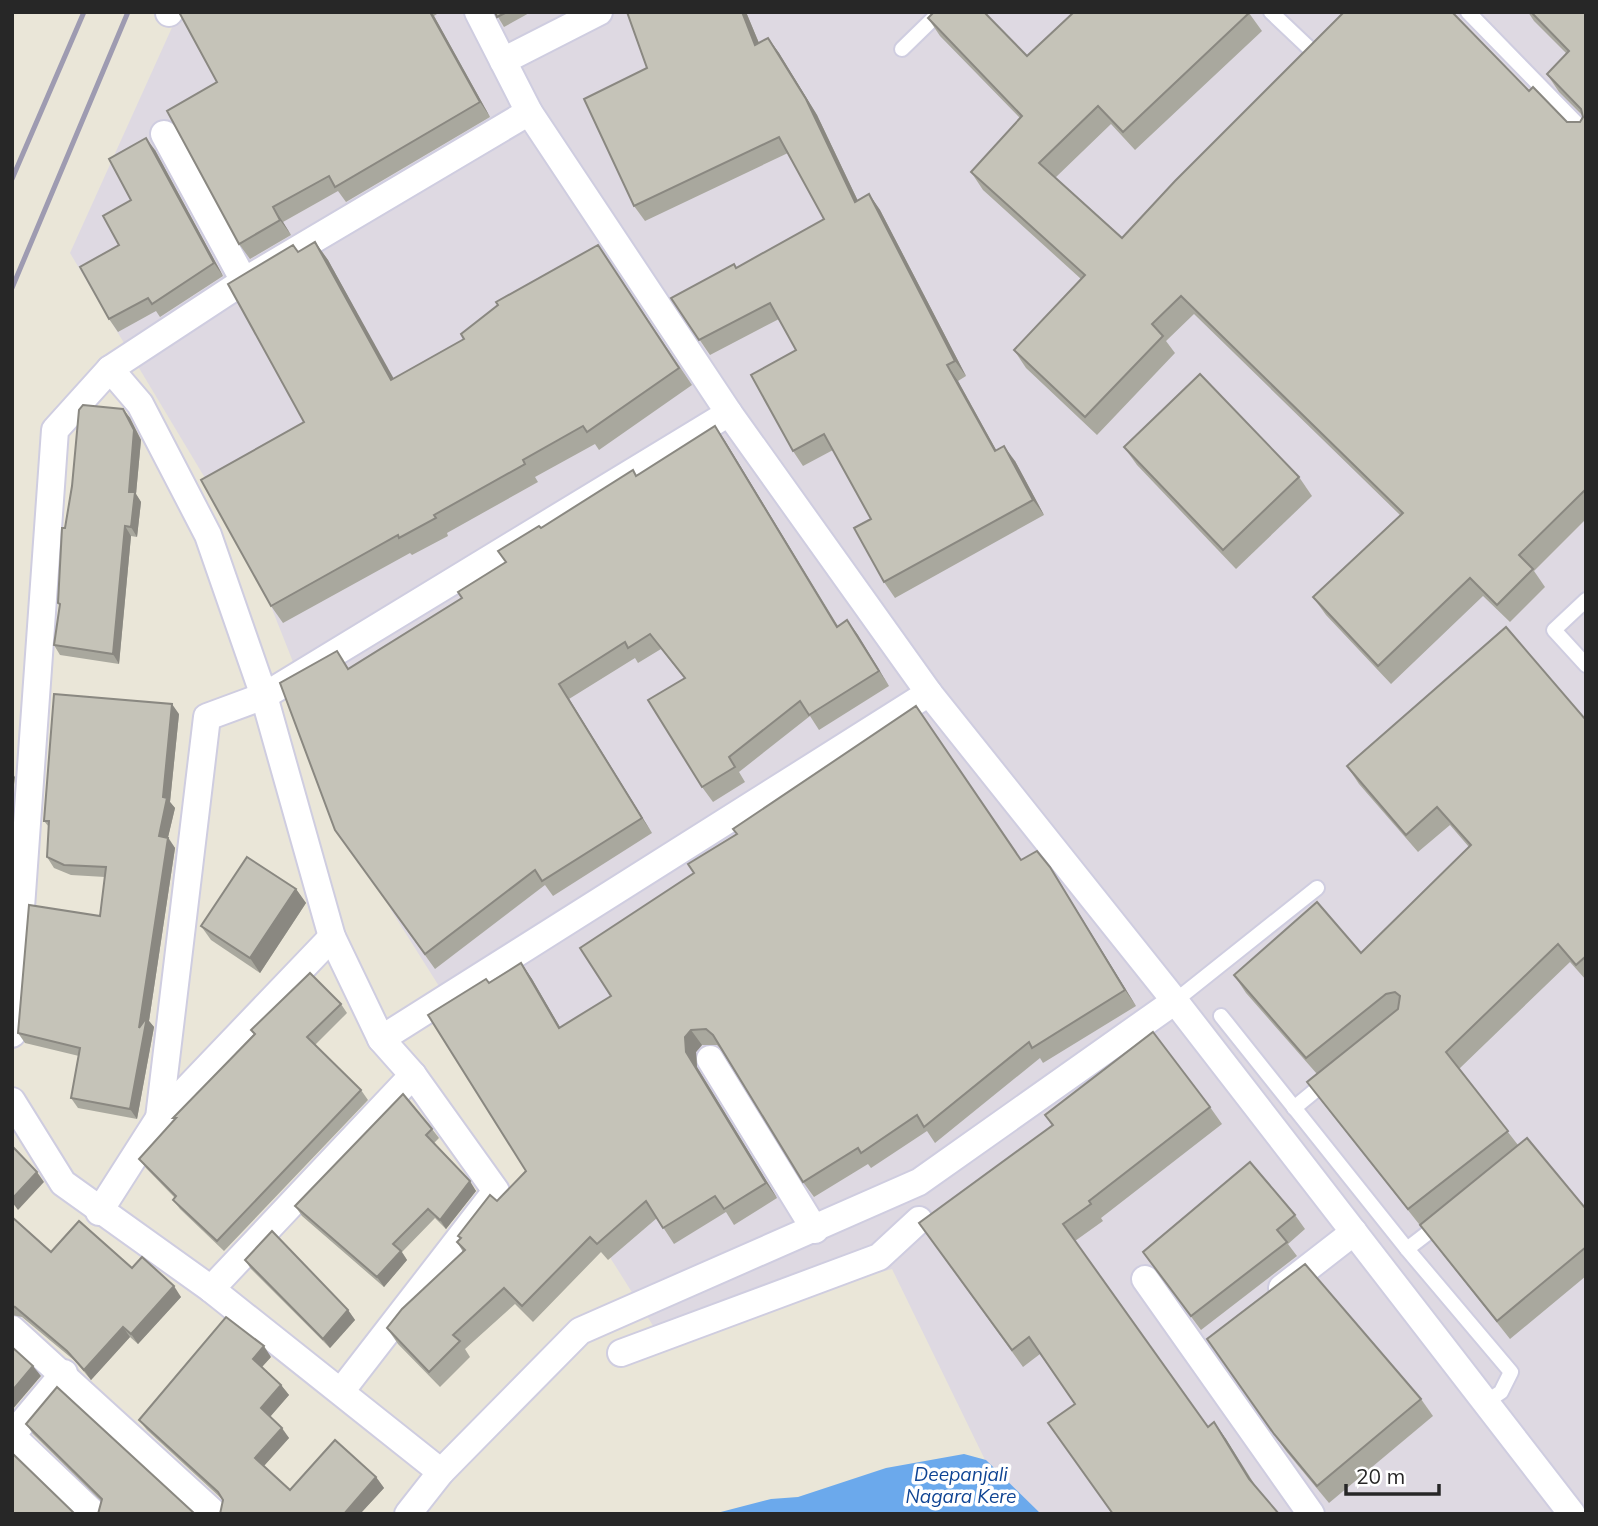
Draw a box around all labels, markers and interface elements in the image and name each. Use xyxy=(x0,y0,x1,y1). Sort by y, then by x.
scale bar xyxy=(1346,1452,1439,1496)
water label: Deepanjali Nagara Kere xyxy=(906,1462,1016,1508)
text: 20 m xyxy=(1356,1463,1405,1489)

